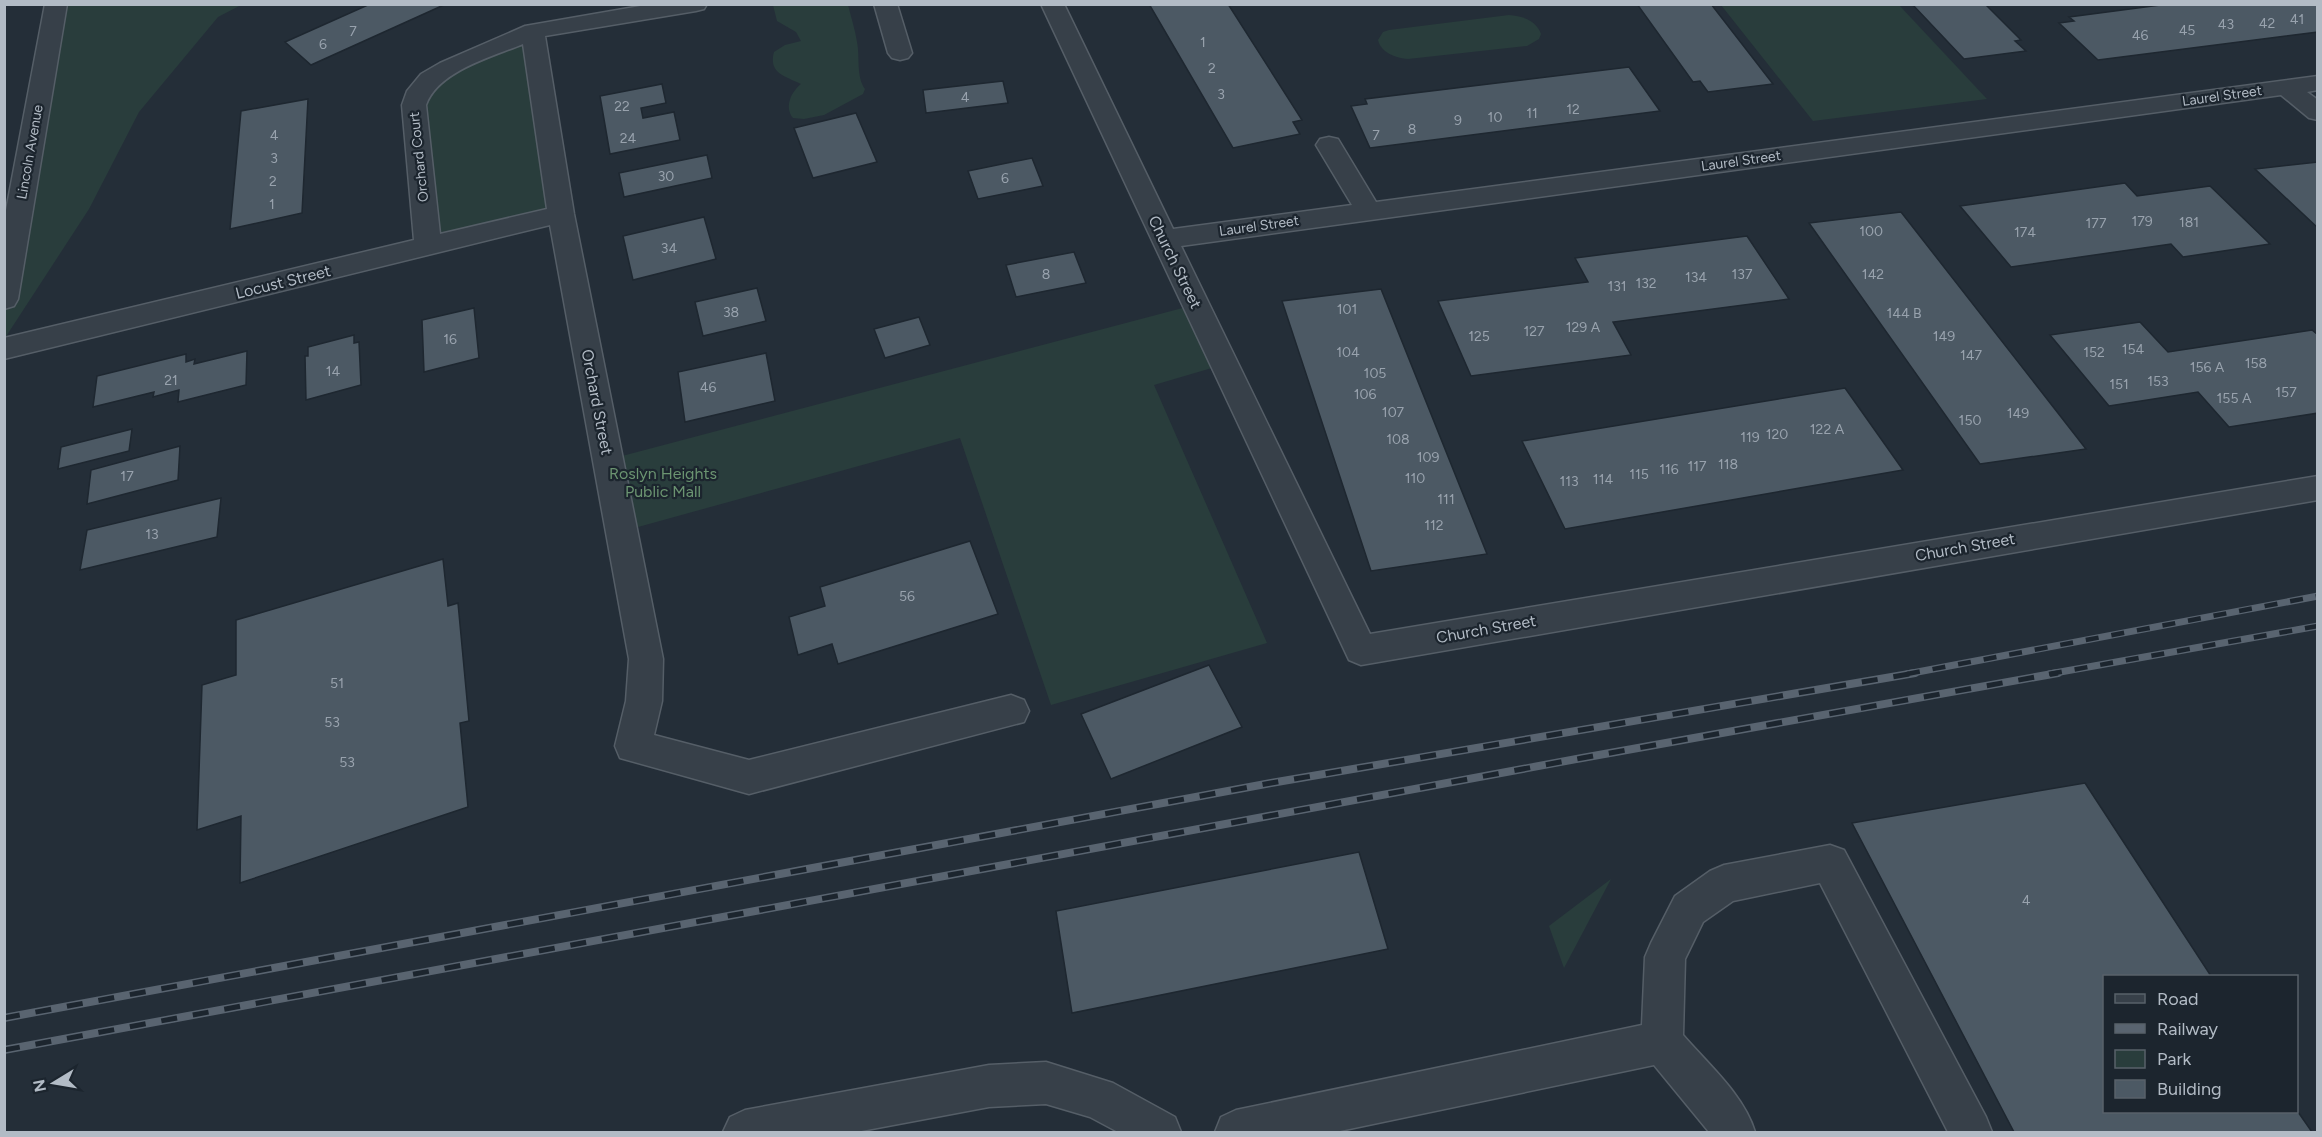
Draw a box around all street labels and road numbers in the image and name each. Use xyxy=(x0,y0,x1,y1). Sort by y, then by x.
street label: Laurel Street xyxy=(2181,82,2263,110)
street label: Lincoln Avenue xyxy=(13,103,47,201)
street label: Orchard Court xyxy=(406,111,432,203)
street label: Laurel Street xyxy=(1700,147,1782,175)
street label: Church Street xyxy=(1144,212,1206,312)
street label: Laurel Street xyxy=(1218,212,1300,240)
street label: Locust Street xyxy=(233,261,333,303)
street label: Orchard Street xyxy=(577,348,617,456)
street label: Church Street xyxy=(1914,529,2016,565)
street label: Church Street xyxy=(1435,611,1537,647)

